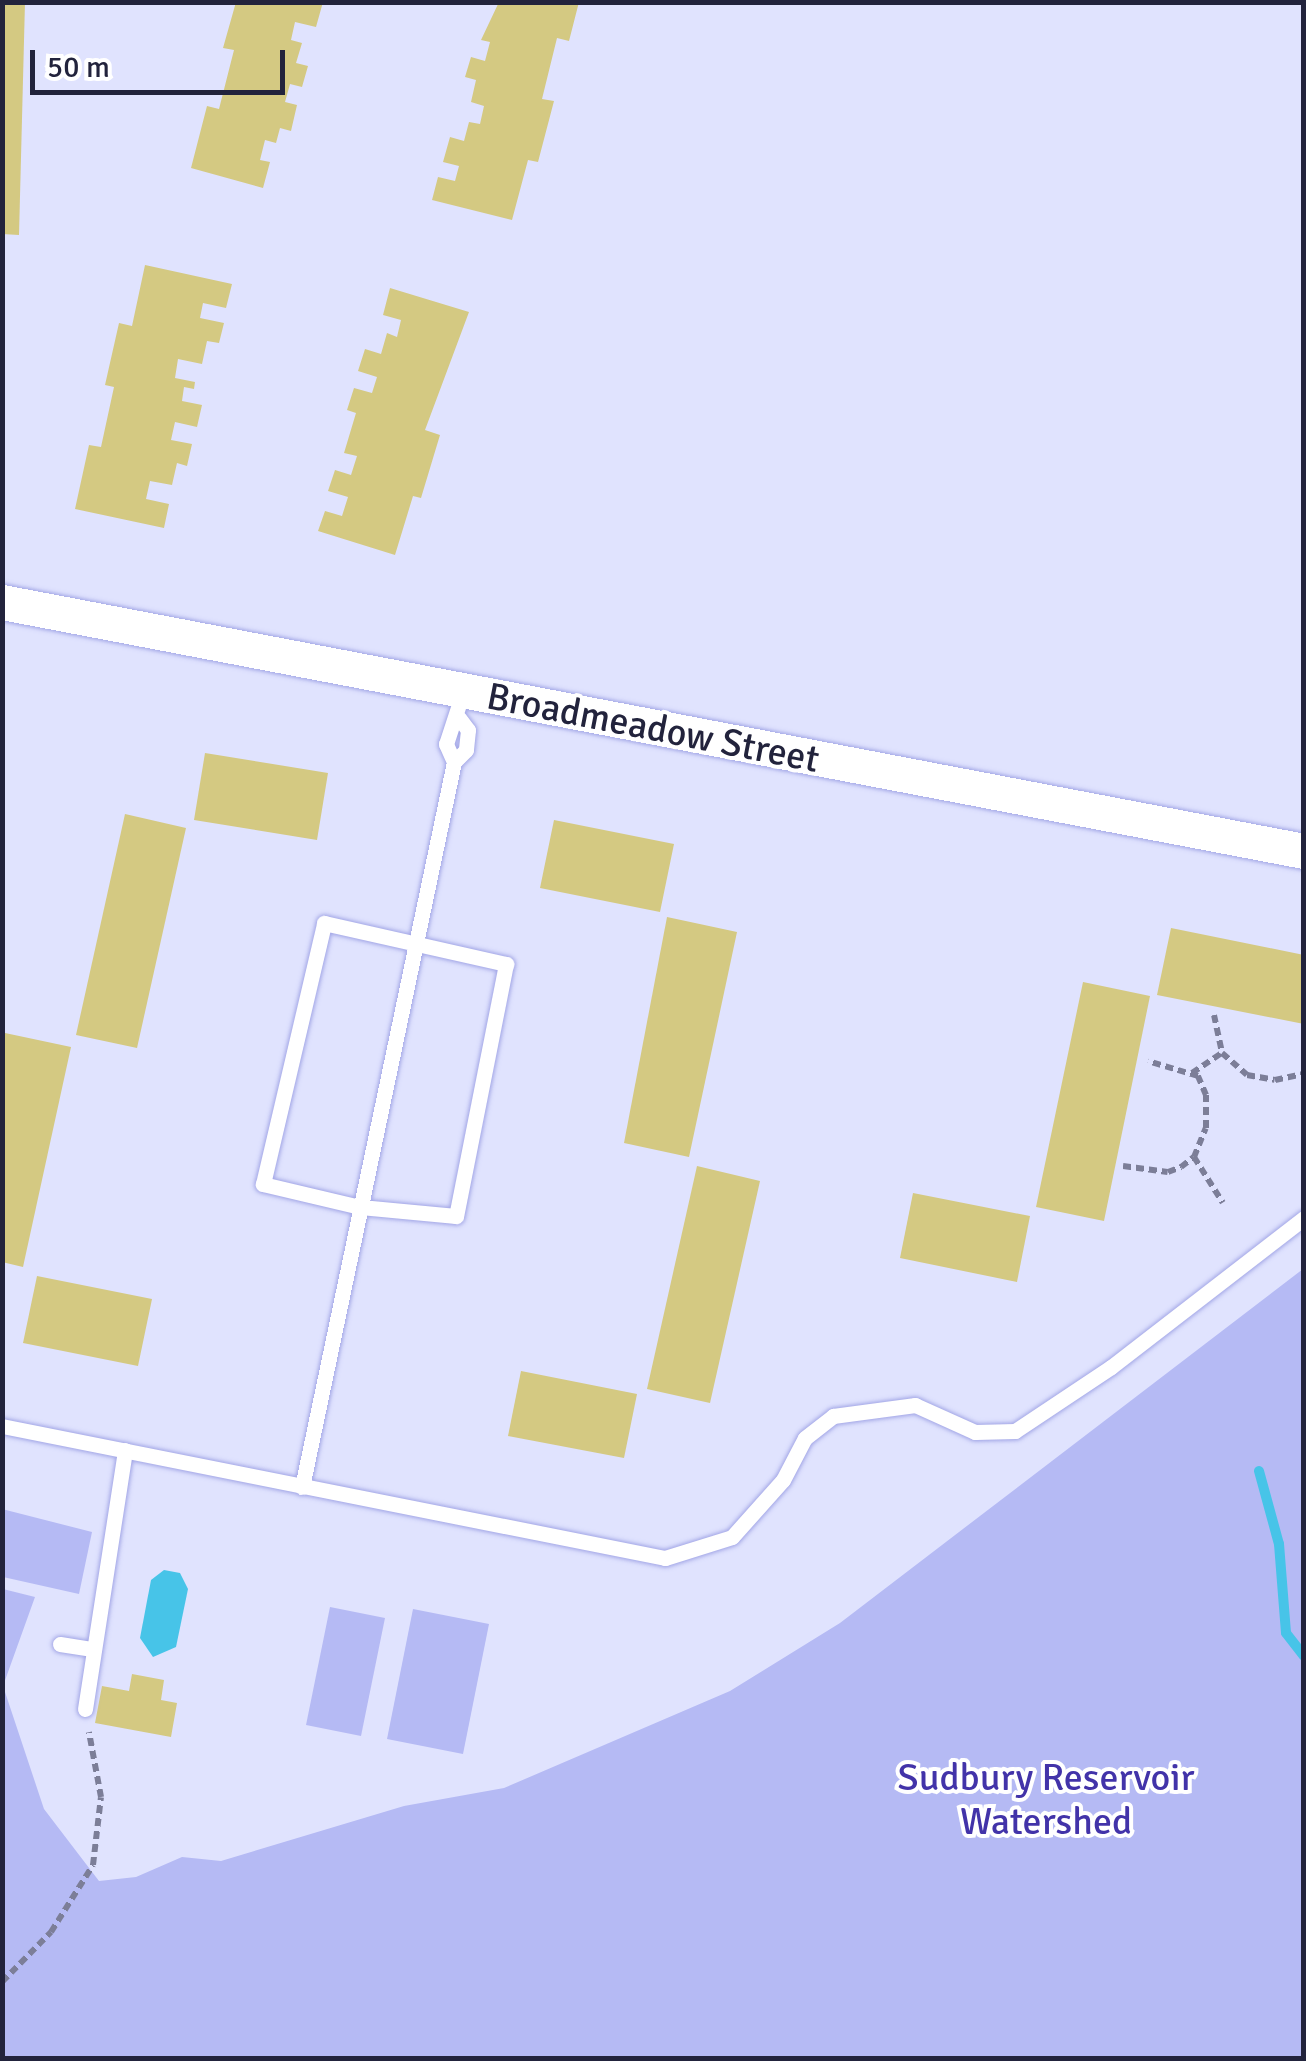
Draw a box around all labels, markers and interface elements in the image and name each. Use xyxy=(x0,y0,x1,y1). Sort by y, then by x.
scale bar xyxy=(35,30,290,92)
text: 50 m xyxy=(47,49,110,86)
street label: Broadmeadow Street xyxy=(483,673,823,783)
park label: Sudbury Reservoir Watershed xyxy=(898,1755,1194,1845)

